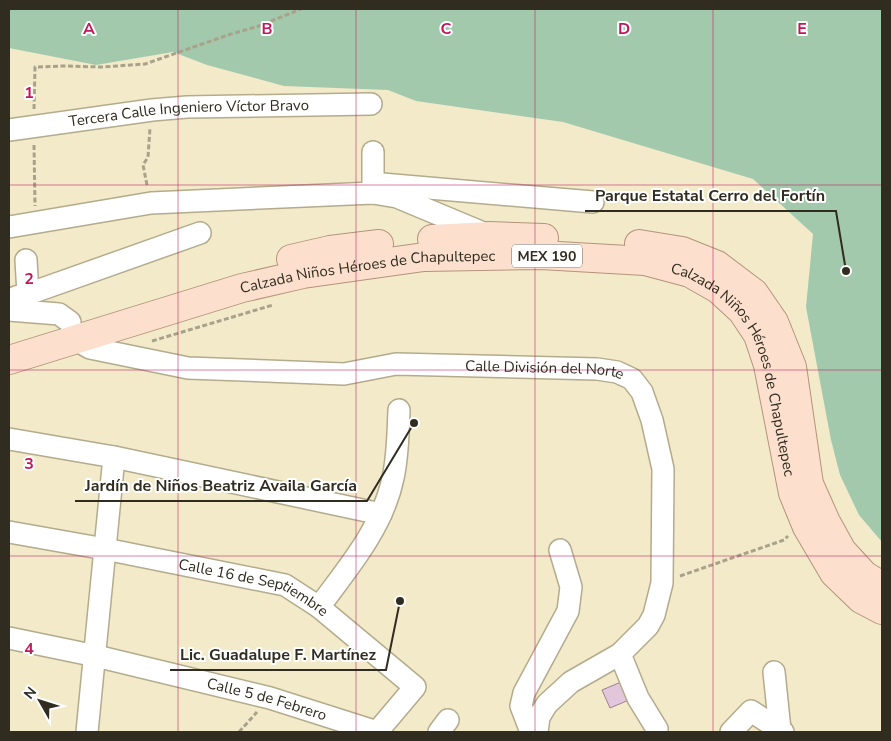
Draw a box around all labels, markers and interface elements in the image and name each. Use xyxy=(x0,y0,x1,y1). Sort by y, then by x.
text: A xyxy=(83,18,95,40)
text: B xyxy=(261,18,273,40)
text: C xyxy=(441,18,452,40)
text: D xyxy=(618,18,630,40)
text: E xyxy=(797,18,807,40)
text: 1 xyxy=(24,82,34,104)
street label: Tercera Calle Ingeniero Víctor Bravo xyxy=(68,95,309,132)
callout: Parque Estatal Cerro del Fortín xyxy=(585,180,836,211)
text: Parque Estatal Cerro del Fortín xyxy=(595,185,825,207)
road number: MEX 190 xyxy=(512,245,582,268)
street label: Calzada Niños Héroes de Chapultepec xyxy=(238,246,495,298)
street label: Calzada Niños Héroes de Chapultepec xyxy=(669,258,800,478)
text: 2 xyxy=(24,268,34,290)
street label: Calle División del Norte xyxy=(465,356,628,384)
text: 3 xyxy=(24,453,34,475)
callout: Jardín de Niños Beatriz Availa García xyxy=(75,470,367,501)
text: Jardín de Niños Beatriz Availa García xyxy=(84,475,357,497)
street label: Calle 16 de Septiembre xyxy=(177,554,333,621)
text: 4 xyxy=(24,638,34,660)
callout: Lic. Guadalupe F. Martínez xyxy=(170,639,386,670)
text: Lic. Guadalupe F. Martínez xyxy=(180,644,376,666)
street label: Calle 5 de Febrero xyxy=(205,673,329,725)
north arrow xyxy=(15,676,65,726)
text: N xyxy=(20,683,41,703)

